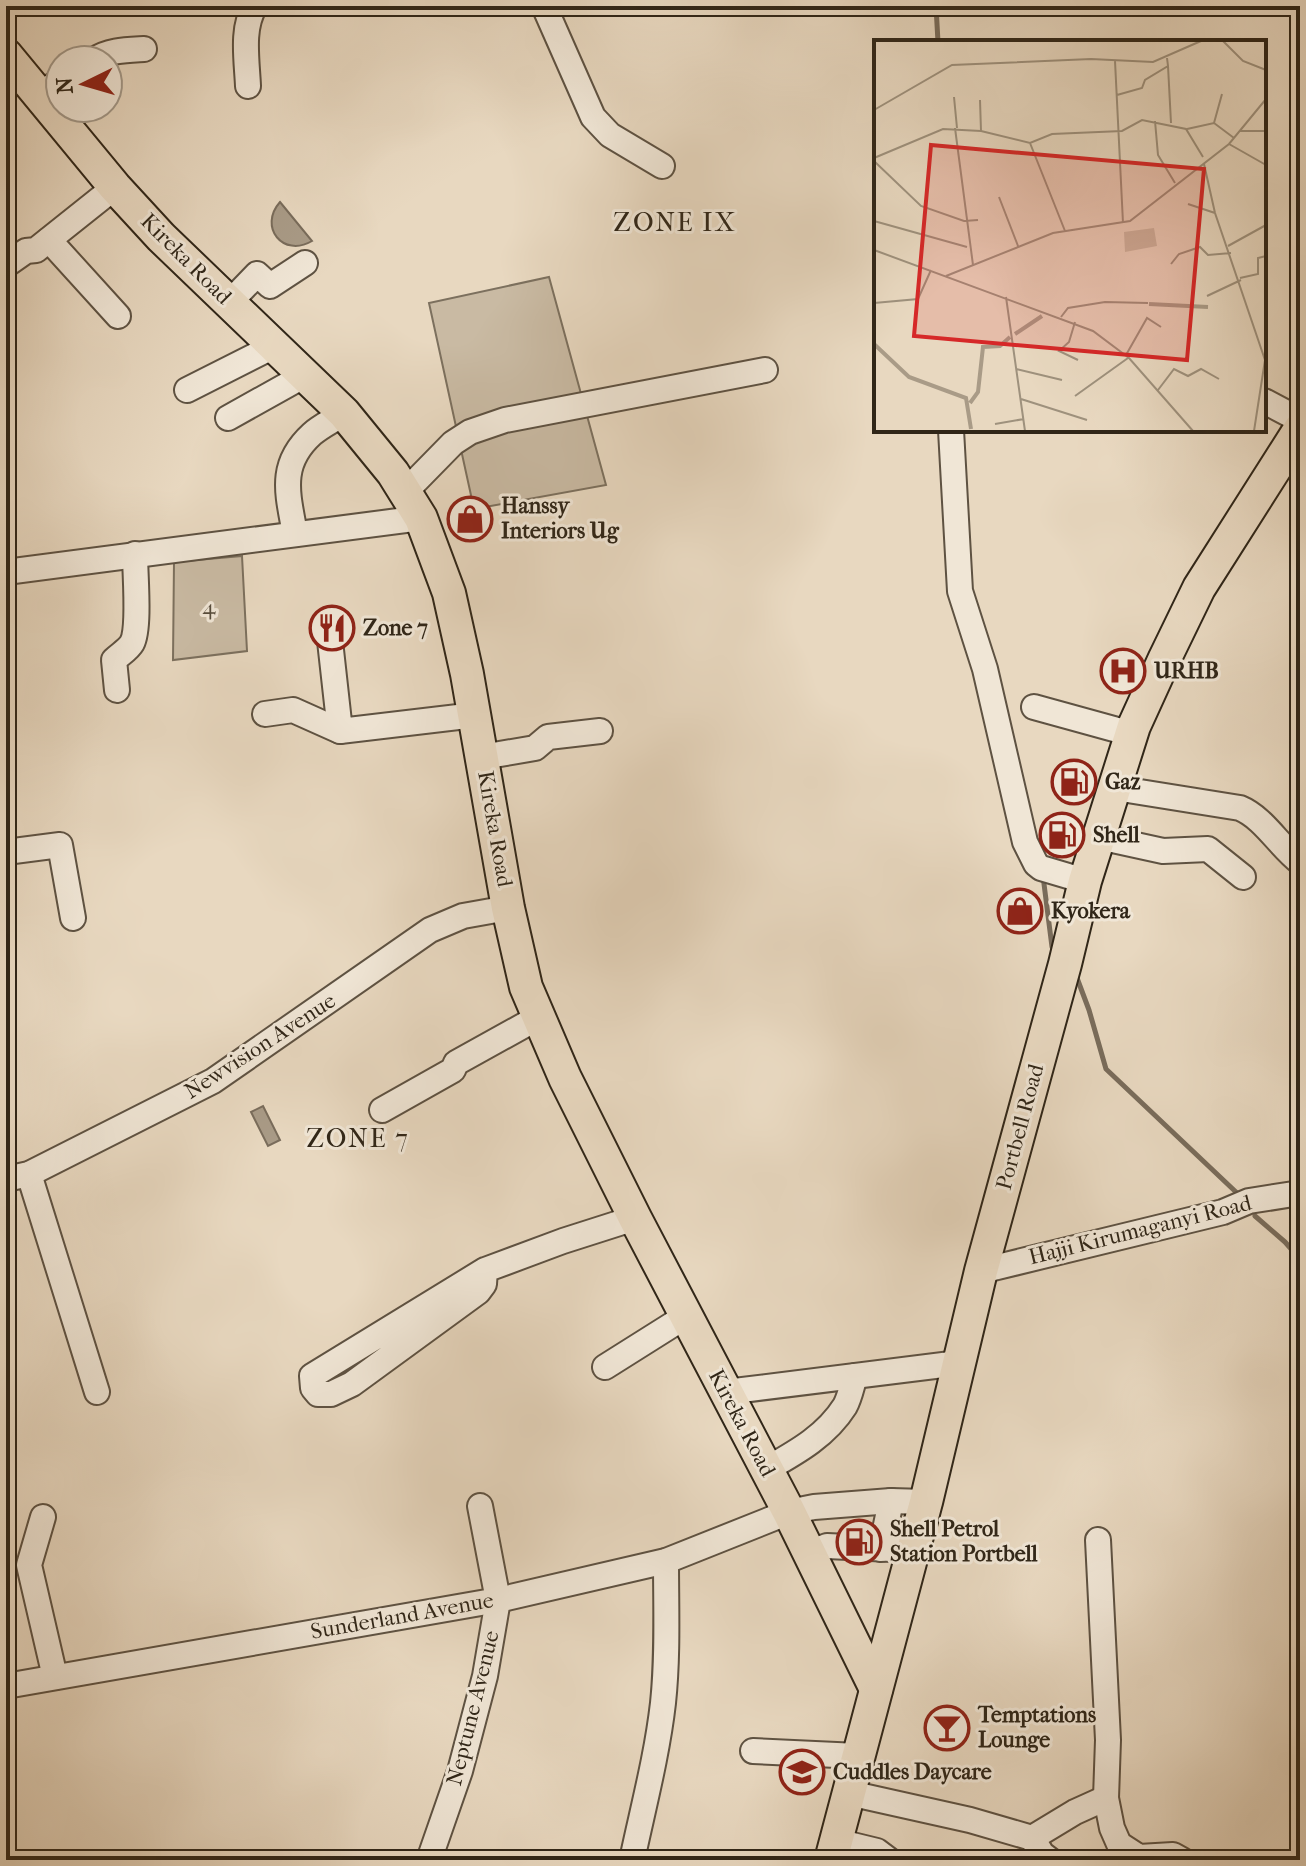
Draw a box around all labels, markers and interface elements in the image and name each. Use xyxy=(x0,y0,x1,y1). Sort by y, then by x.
inset map xyxy=(874,40,1266,432)
north arrow xyxy=(44,44,124,124)
text: N xyxy=(51,76,79,95)
district label: ZONE IX xyxy=(613,207,737,238)
street label: Kireka Road xyxy=(135,208,238,311)
place label: Hanssy Interiors Ug xyxy=(501,493,620,544)
shop icon: Hanssy Interiors Ug xyxy=(446,495,494,543)
park label: 4 xyxy=(203,594,217,620)
restaurant icon: Zone 7 xyxy=(308,604,356,652)
place label: Zone 7 xyxy=(363,615,428,641)
hospital icon: URHB xyxy=(1099,647,1147,695)
place label: URHB xyxy=(1153,658,1219,684)
fuel station icon: Gaz xyxy=(1050,758,1098,806)
street label: Kireka Road xyxy=(472,769,518,890)
place label: Gaz xyxy=(1105,769,1141,795)
fuel station icon: Shell xyxy=(1038,811,1086,859)
place label: Shell xyxy=(1093,822,1140,848)
shop icon: Kyokera xyxy=(996,887,1044,935)
place label: Kyokera xyxy=(1051,898,1131,924)
street label: Newvision Avenue xyxy=(180,987,340,1105)
street label: Portbell Road xyxy=(991,1060,1050,1193)
district label: ZONE 7 xyxy=(306,1123,410,1154)
street label: Hajji Kirumaganyi Road xyxy=(1026,1189,1255,1270)
street label: Kireka Road xyxy=(703,1365,782,1482)
place label: Shell Petrol Station Portbell xyxy=(890,1516,1039,1567)
fuel station icon: Shell Petrol Station Portbell xyxy=(835,1518,883,1566)
street label: Sunderland Avenue xyxy=(309,1587,496,1645)
street label: Neptune Avenue xyxy=(441,1628,505,1788)
place label: Temptations Lounge xyxy=(977,1702,1096,1753)
bar icon: Temptations Lounge xyxy=(923,1704,971,1752)
school or university icon: Cuddles Daycare xyxy=(778,1748,826,1796)
place label: Cuddles Daycare xyxy=(833,1759,992,1785)

